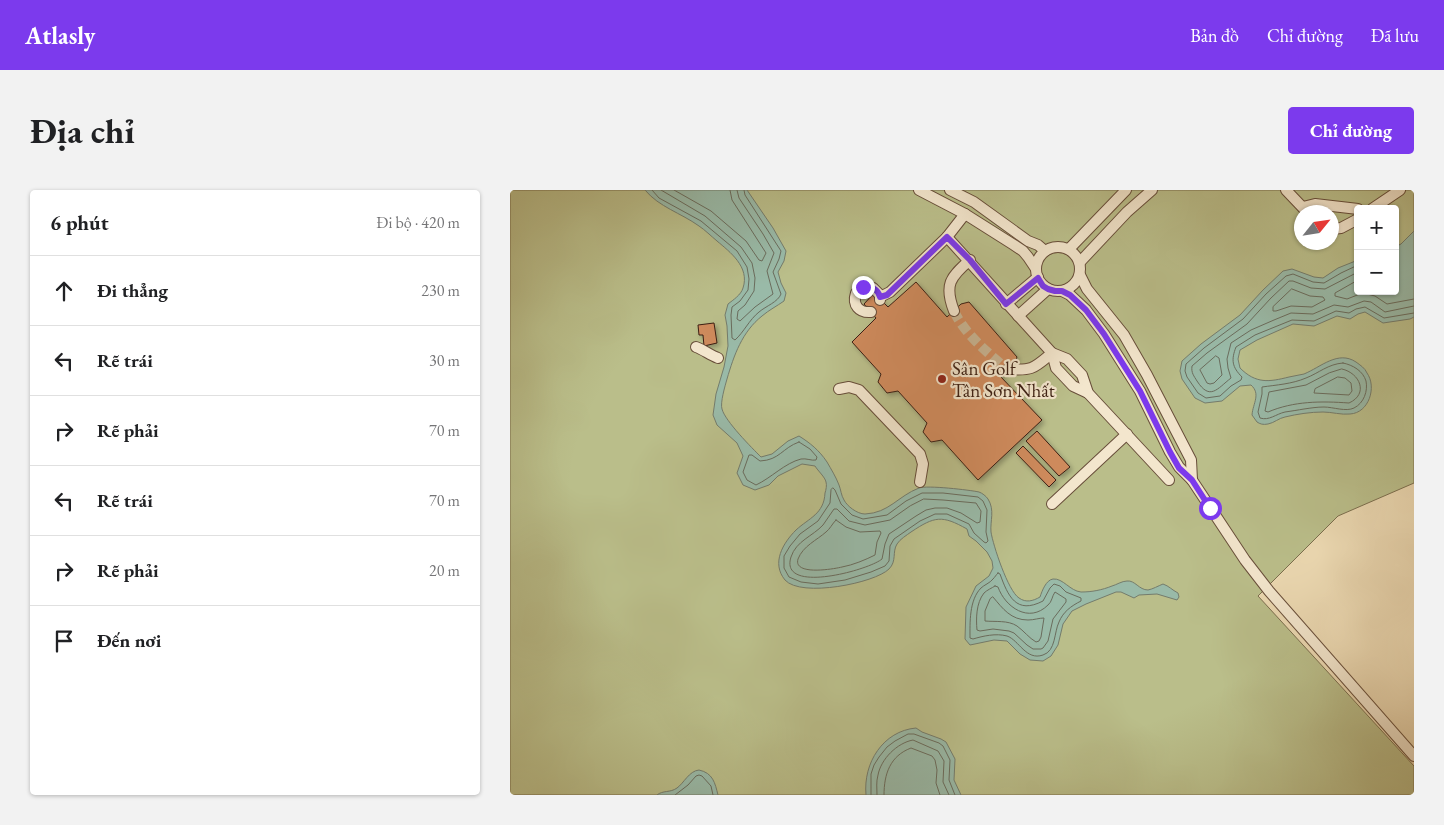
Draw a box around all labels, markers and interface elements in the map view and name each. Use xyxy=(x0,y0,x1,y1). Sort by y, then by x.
text: Atlasly xyxy=(25,20,95,51)
text: Bản đồ xyxy=(1190,24,1239,47)
text: Chỉ đường xyxy=(1267,24,1343,47)
text: Đã lưu xyxy=(1371,24,1419,47)
button: Chỉ đường xyxy=(1288,107,1414,154)
text: Địa chỉ xyxy=(30,108,135,153)
north arrow xyxy=(1294,205,1339,250)
map controls xyxy=(1354,205,1399,295)
button: + xyxy=(1354,205,1399,250)
text: 6 phút xyxy=(50,209,109,236)
text: Đi bộ · 420 m xyxy=(376,212,460,233)
button: − xyxy=(1354,250,1399,295)
route end xyxy=(852,276,875,299)
icon: ahead xyxy=(50,277,78,305)
text: Đi thẳng xyxy=(97,278,168,303)
text: 230 m xyxy=(421,280,460,301)
icon: left xyxy=(50,347,78,375)
text: Rẽ trái xyxy=(97,348,153,373)
text: 30 m xyxy=(429,350,460,371)
place label: Sân Golf Tân Sơn Nhất xyxy=(952,356,1055,403)
marker: Sân Golf Tân Sơn Nhất xyxy=(936,373,948,385)
icon: right xyxy=(50,417,78,445)
text: Rẽ phải xyxy=(97,418,159,443)
text: 70 m xyxy=(429,420,460,441)
icon: left xyxy=(50,487,78,515)
text: Rẽ trái xyxy=(97,488,153,513)
text: 70 m xyxy=(429,490,460,511)
route start xyxy=(1199,497,1222,520)
icon: right xyxy=(50,557,78,585)
text: Rẽ phải xyxy=(97,558,159,583)
text: 20 m xyxy=(429,560,460,581)
icon: arrive xyxy=(50,627,78,655)
text: Đến nơi xyxy=(97,628,161,653)

